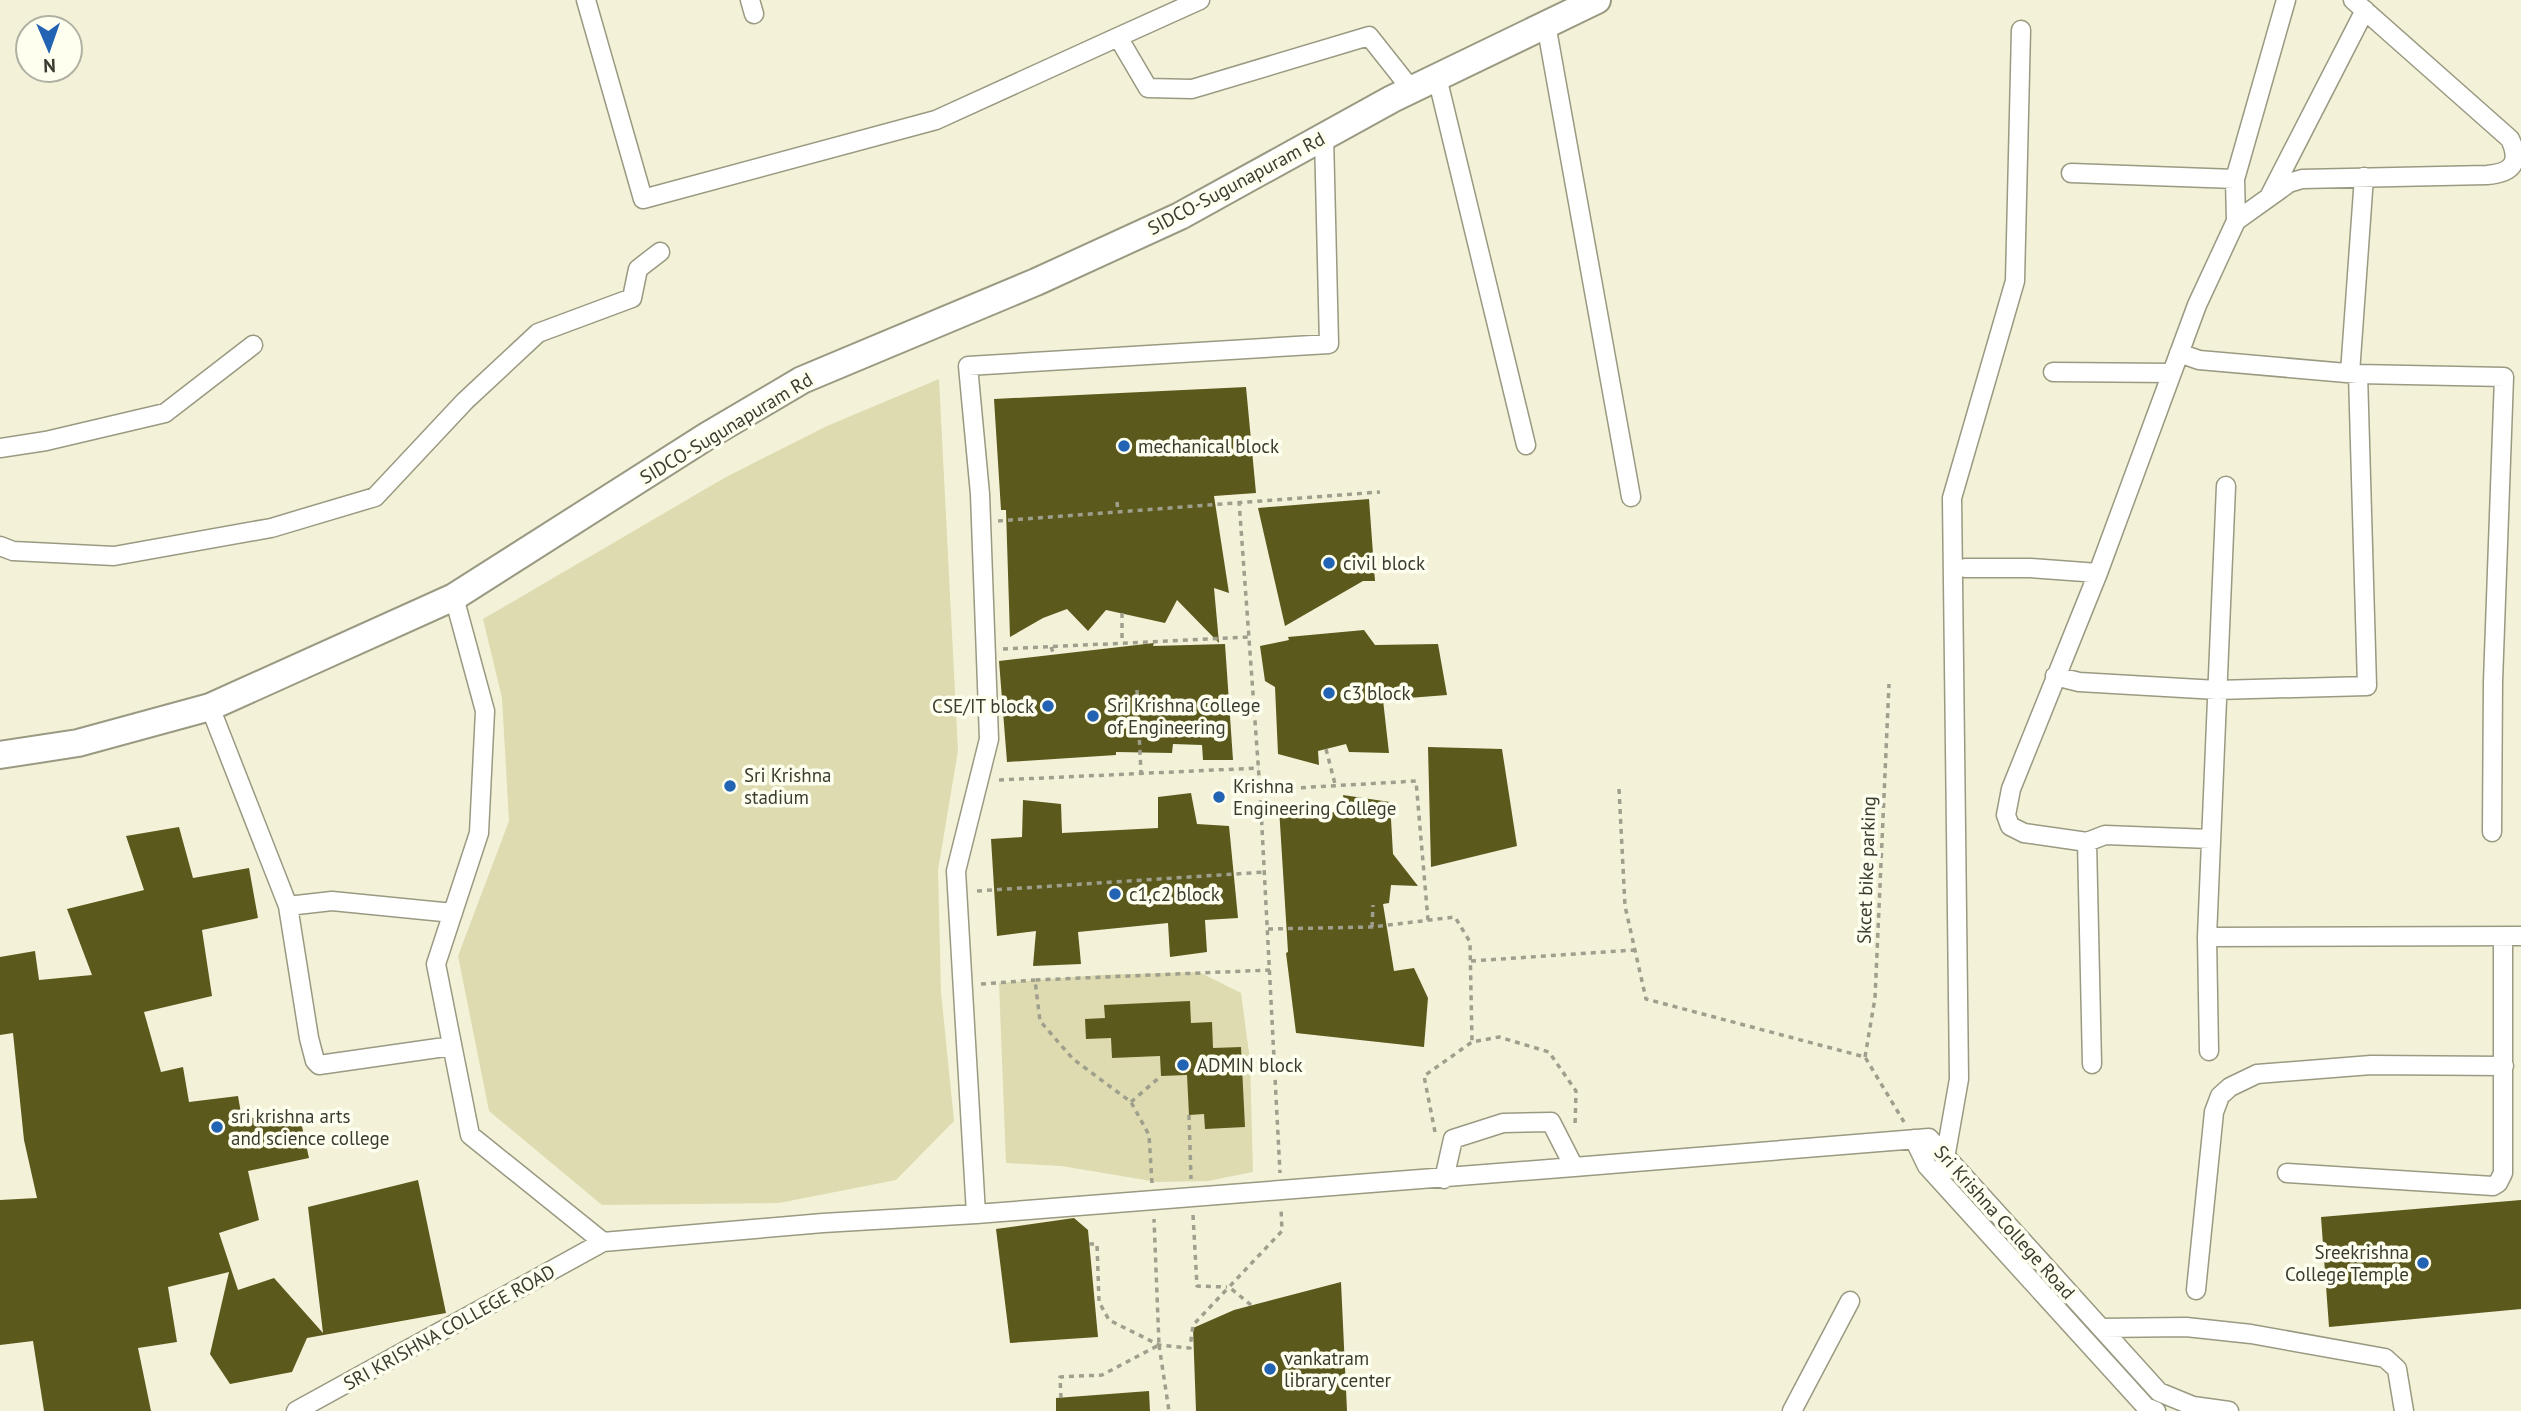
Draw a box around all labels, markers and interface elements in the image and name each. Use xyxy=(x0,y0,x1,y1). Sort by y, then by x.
north arrow xyxy=(14,14,84,84)
text: N xyxy=(43,54,56,78)
street label: SIDCO-Sugunapuram Rd xyxy=(1143,126,1329,240)
street label: SIDCO-Sugunapuram Rd xyxy=(635,367,817,489)
place label: mechanical block xyxy=(1138,434,1279,458)
marker: mechanical block xyxy=(1116,438,1132,454)
place label: civil block xyxy=(1343,551,1425,575)
marker: civil block xyxy=(1321,555,1337,571)
place label: c3 block xyxy=(1343,681,1411,705)
marker: c3 block xyxy=(1321,685,1337,701)
place label: Sri Krishna College of Engineering xyxy=(1107,693,1260,739)
place label: CSE/IT block xyxy=(932,694,1034,718)
marker: CSE/IT block xyxy=(1040,698,1056,714)
marker: Sri Krishna College of Engineering xyxy=(1085,708,1101,724)
place label: Sri Krishna stadium xyxy=(744,763,832,809)
place label: Krishna Engineering College xyxy=(1233,774,1396,820)
marker: Sri Krishna stadium xyxy=(722,778,738,794)
marker: Krishna Engineering College xyxy=(1211,789,1227,805)
street label: Skcet bike parking xyxy=(1851,796,1881,944)
place label: c1,c2 block xyxy=(1129,882,1220,906)
marker: c1,c2 block xyxy=(1107,886,1123,902)
place label: ADMIN block xyxy=(1197,1053,1303,1077)
marker: ADMIN block xyxy=(1175,1057,1191,1073)
place label: sri krishna arts and science college xyxy=(231,1104,389,1150)
marker: sri krishna arts and science college xyxy=(209,1119,225,1135)
street label: Sri Krishna College Road xyxy=(1930,1140,2080,1304)
place label: Sreekrishna College Temple xyxy=(2285,1240,2409,1286)
marker: Sreekrishna College Temple xyxy=(2415,1255,2431,1271)
street label: SRI KRISHNA COLLEGE ROAD xyxy=(339,1259,559,1395)
place label: vankatram library center xyxy=(1284,1346,1392,1392)
marker: vankatram library center xyxy=(1262,1361,1278,1377)

